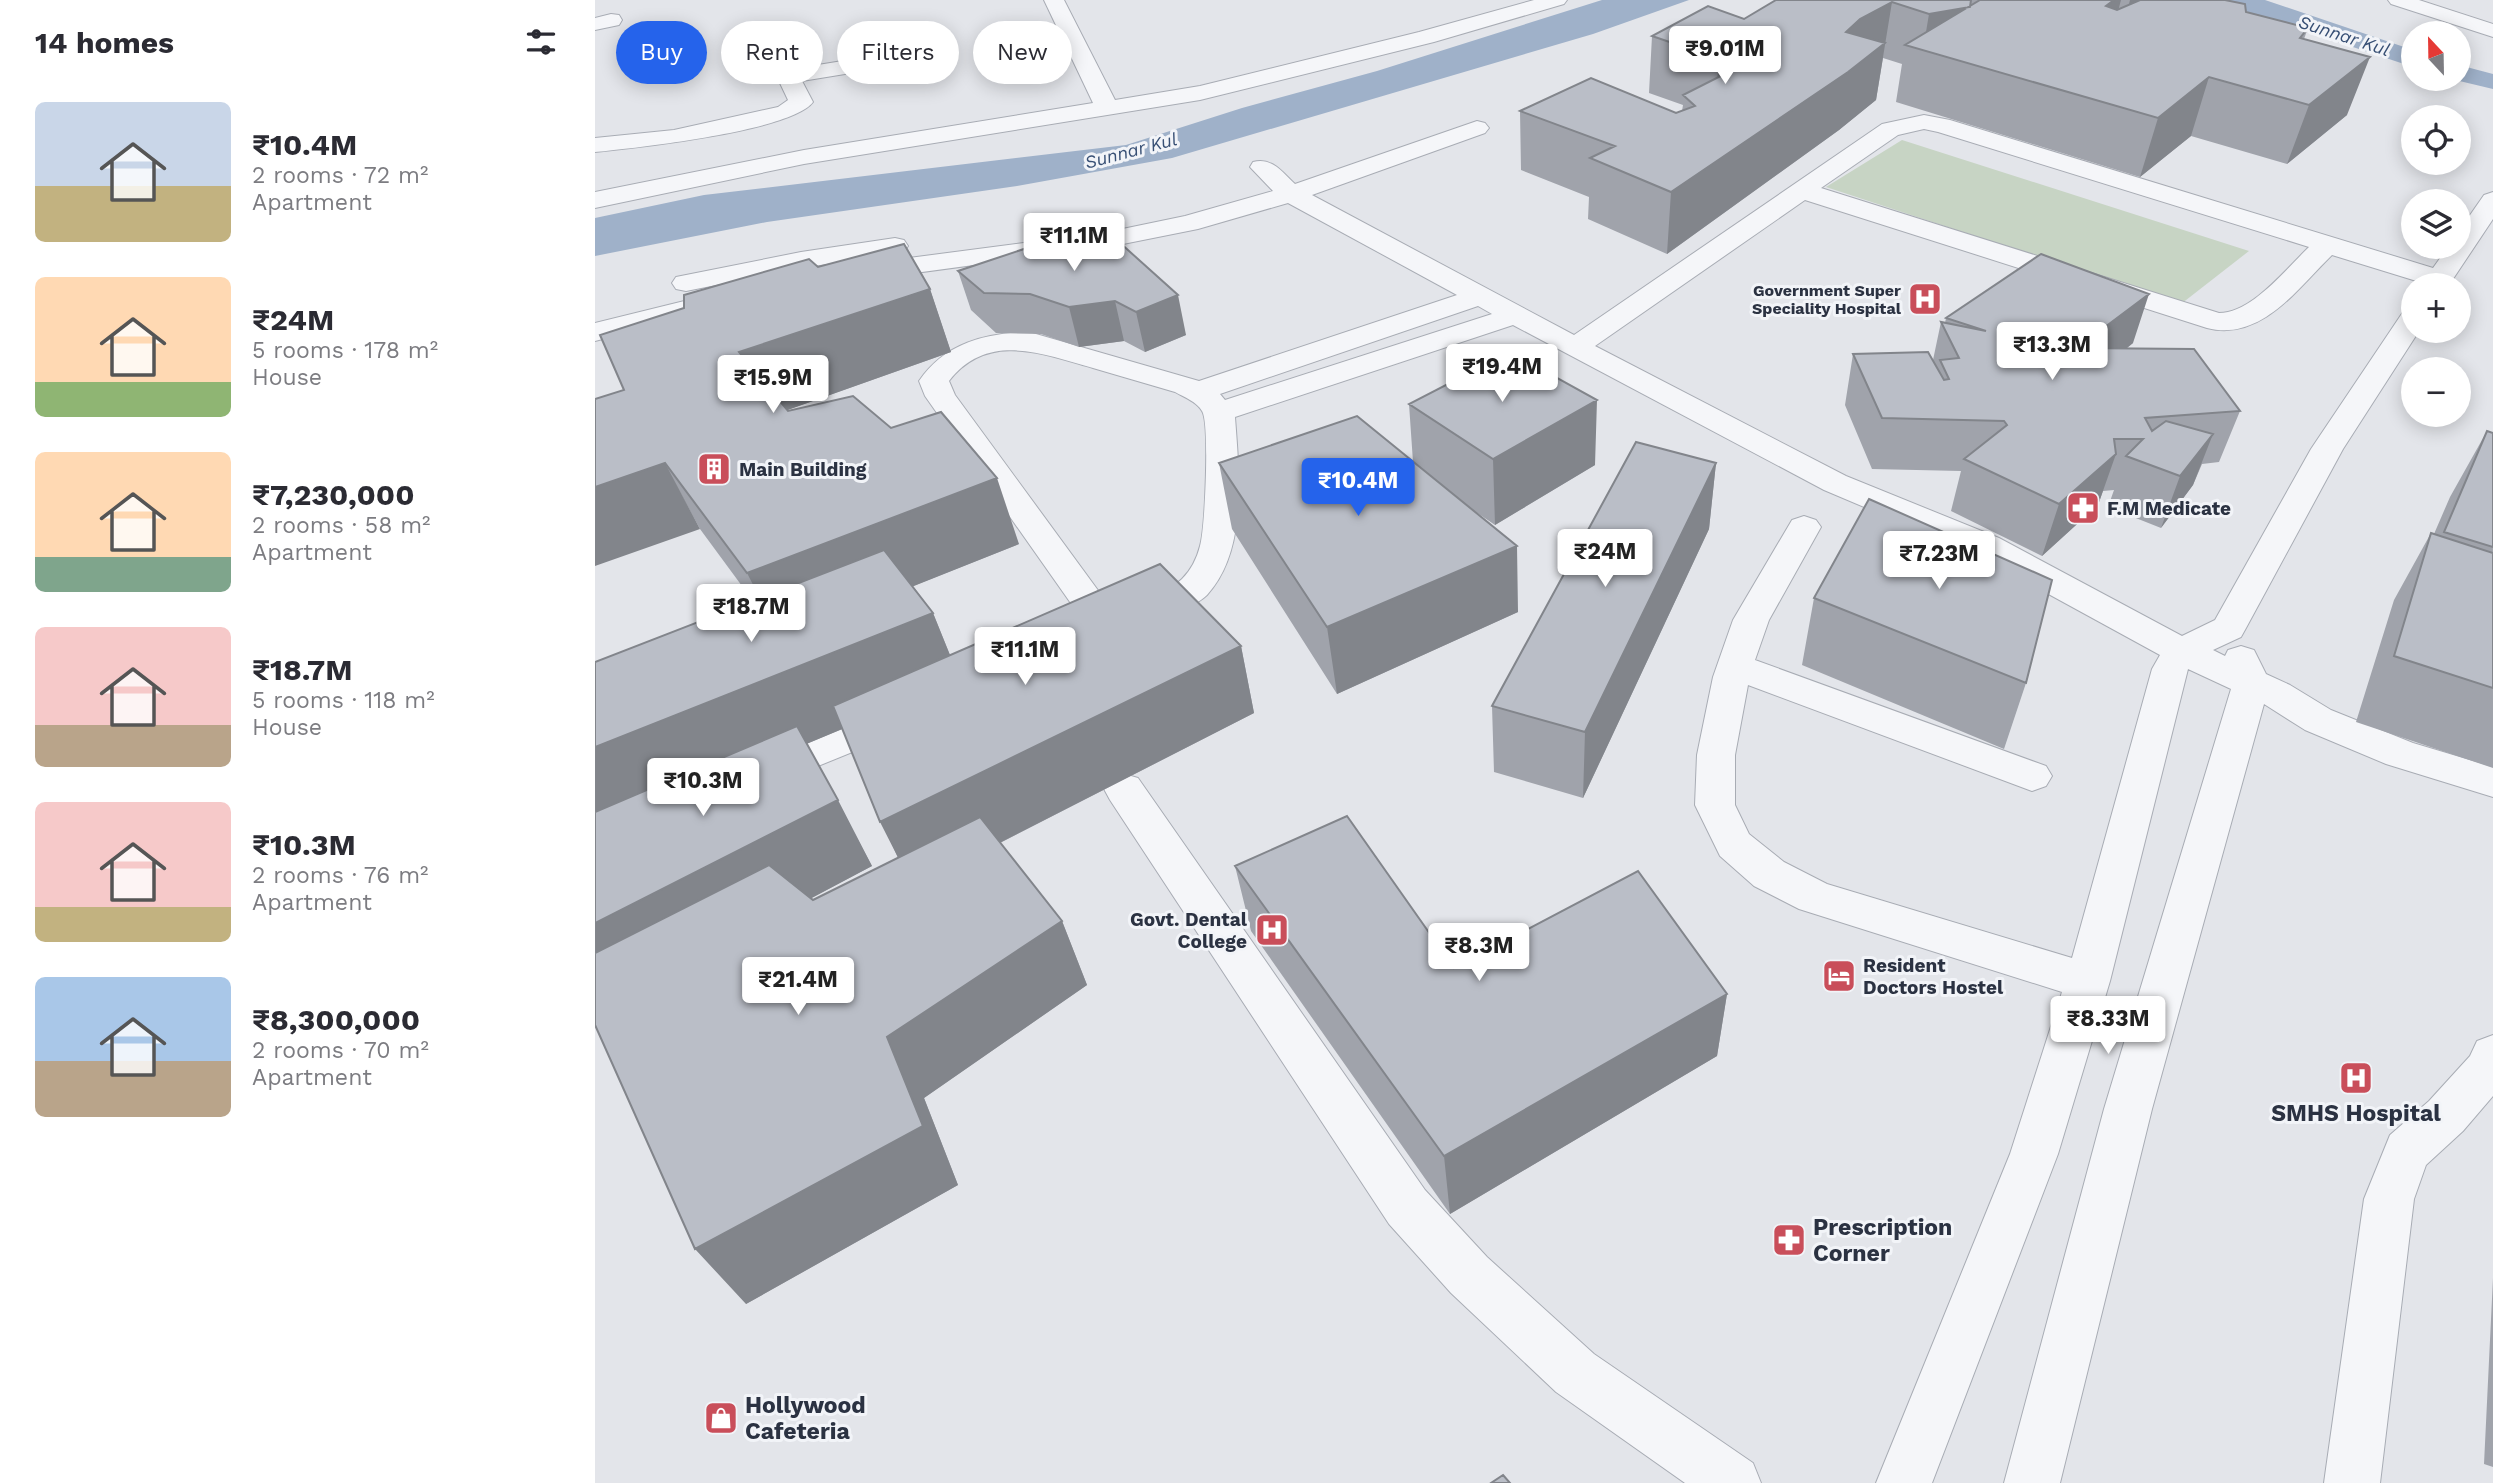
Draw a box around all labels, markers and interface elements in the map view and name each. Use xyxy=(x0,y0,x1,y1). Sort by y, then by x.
water label: Sunnar Kul xyxy=(2296,11,2392,60)
chip: Buy xyxy=(616,21,707,84)
chip: Rent xyxy=(721,21,823,84)
chip: Filters xyxy=(837,21,959,84)
chip: New xyxy=(973,21,1072,84)
north arrow xyxy=(2401,21,2471,91)
map controls xyxy=(2401,21,2471,427)
icon: filters xyxy=(522,23,560,61)
text: 14 homes xyxy=(35,25,174,60)
pin: ₹9.01M xyxy=(1668,27,1782,86)
text: ₹9.01M xyxy=(1685,35,1765,62)
button: locate xyxy=(2401,105,2471,175)
text: ₹10.4M xyxy=(252,127,357,162)
water label: Sunnar Kul xyxy=(1082,128,1179,173)
icon: home xyxy=(91,130,175,214)
text: 2 rooms · 72 m² xyxy=(252,162,428,189)
text: Apartment xyxy=(252,189,372,216)
button: layers xyxy=(2401,189,2471,259)
pin: ₹11.1M xyxy=(1017,214,1131,273)
text: ₹11.1M xyxy=(1040,222,1108,249)
button: + xyxy=(2401,273,2471,343)
hospital icon: Government Super Speciality Hospital xyxy=(1906,280,1944,318)
place label: Government Super Speciality Hospital xyxy=(1752,281,1902,318)
text: ₹24M xyxy=(252,302,334,337)
icon: home xyxy=(91,305,175,389)
pin: ₹13.3M xyxy=(1995,322,2109,382)
text: ₹13.3M xyxy=(2013,331,2091,358)
text: 5 rooms · 178 m² xyxy=(252,337,438,364)
pin: ₹19.4M xyxy=(1445,344,1559,404)
text: ₹19.4M xyxy=(1462,353,1542,380)
pin: ₹15.9M xyxy=(716,356,830,415)
button: − xyxy=(2401,357,2471,427)
text: House xyxy=(252,364,322,391)
text: ₹15.9M xyxy=(734,364,812,391)
building icon: Main Building xyxy=(695,450,733,488)
place label: Main Building xyxy=(739,458,867,481)
pin: ₹10.4M xyxy=(1301,458,1415,518)
text: ₹10.4M xyxy=(1318,467,1398,494)
text: ₹7,230,000 xyxy=(252,477,414,512)
icon: home xyxy=(91,480,175,564)
pharmacy icon: F.M Medicate xyxy=(2064,489,2102,527)
place label: F.M Medicate xyxy=(2107,497,2231,520)
text: 2 rooms · 58 m² xyxy=(252,512,431,539)
pin: ₹24M xyxy=(1564,530,1646,589)
pin: ₹7.23M xyxy=(1882,532,1996,591)
text: ₹24M xyxy=(1573,538,1637,565)
text: Apartment xyxy=(252,539,372,566)
text: ₹7.23M xyxy=(1899,540,1979,567)
pin: ₹18.7M xyxy=(694,584,808,644)
text: ₹18.7M xyxy=(712,593,790,620)
pin: ₹11.1M xyxy=(968,628,1082,687)
text: ₹11.1M xyxy=(991,636,1059,663)
text: ₹18.7M xyxy=(252,652,353,687)
icon: home xyxy=(91,655,175,739)
text: 5 rooms · 118 m² xyxy=(252,687,435,714)
text: House xyxy=(252,714,322,741)
pin: ₹10.3M xyxy=(646,758,760,818)
text: ₹10.3M xyxy=(663,767,743,794)
text: ₹10.3M xyxy=(252,827,356,862)
icon: home xyxy=(91,830,175,914)
text: 2 rooms · 76 m² xyxy=(252,862,428,889)
text: Apartment xyxy=(252,889,372,916)
place label: Govt. Dental College xyxy=(1130,908,1248,953)
hospital icon: Govt. Dental College xyxy=(1253,911,1291,949)
pin: ₹8.3M xyxy=(1430,923,1528,983)
text: ₹8.3M xyxy=(1444,932,1514,959)
place label: Resident Doctors Hostel xyxy=(1863,954,2004,999)
hotel icon: Resident Doctors Hostel xyxy=(1820,957,1858,995)
pin: ₹21.4M xyxy=(741,958,855,1017)
text: ₹21.4M xyxy=(758,966,838,993)
pin: ₹8.33M xyxy=(2051,996,2165,1056)
text: ₹8,300,000 xyxy=(252,1002,420,1037)
icon: home xyxy=(91,1005,175,1089)
text: ₹8.33M xyxy=(2066,1005,2150,1032)
text: 2 rooms · 70 m² xyxy=(252,1037,429,1064)
hospital icon: SMHS Hospital xyxy=(2337,1059,2375,1097)
text: Apartment xyxy=(252,1064,372,1091)
place label: SMHS Hospital xyxy=(2271,1100,2441,1127)
place label: Prescription Corner xyxy=(1813,1214,1952,1267)
pharmacy icon: Prescription Corner xyxy=(1770,1221,1808,1259)
place label: Hollywood Cafeteria xyxy=(745,1392,866,1445)
shop icon: Hollywood Cafeteria xyxy=(702,1399,740,1437)

